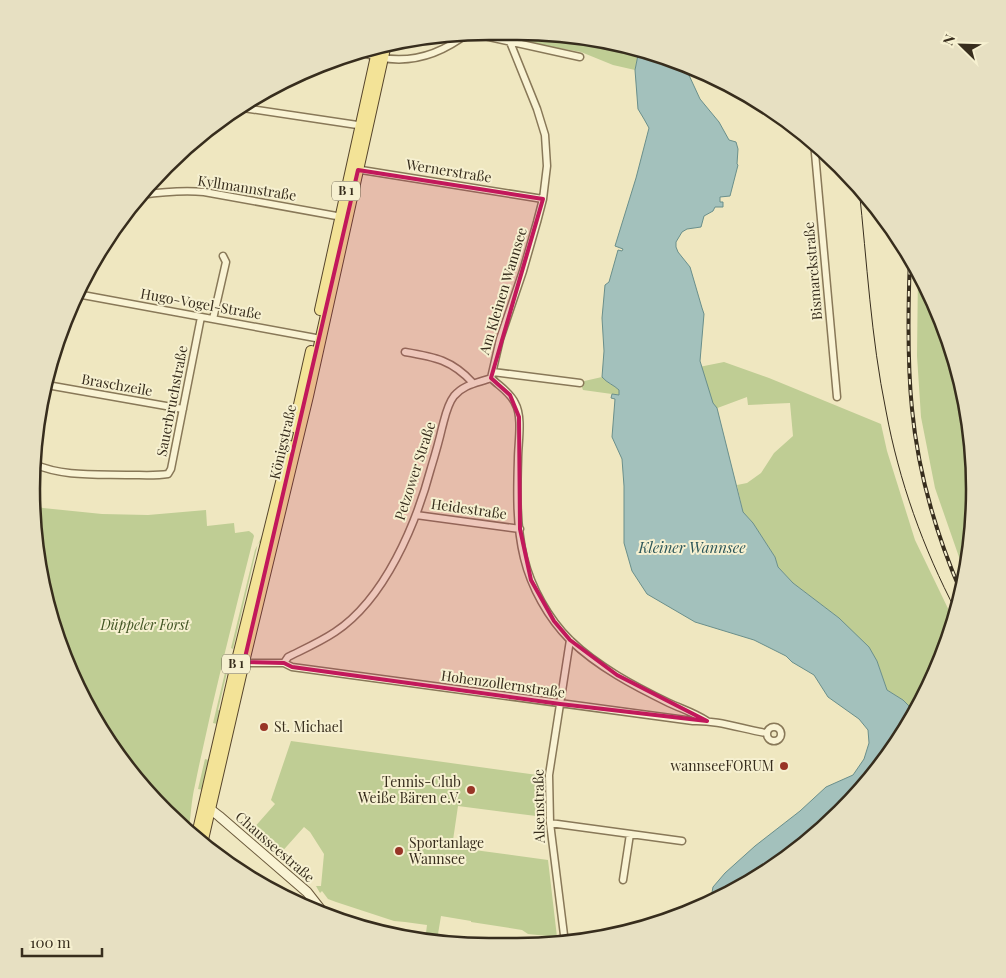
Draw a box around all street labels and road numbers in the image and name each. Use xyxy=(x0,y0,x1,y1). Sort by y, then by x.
street label: Wernerstraße xyxy=(404,154,493,187)
street label: Kyllmannstraße xyxy=(196,170,298,205)
road number: B 1 xyxy=(332,182,360,200)
street label: Bismarckstraße xyxy=(799,221,826,321)
street label: Am Kleinen Wannsee xyxy=(474,225,531,358)
street label: Hugo-Vogel-Straße xyxy=(139,284,263,323)
street label: Sauerbruchstraße xyxy=(151,344,192,458)
street label: Braschzeile xyxy=(80,369,154,400)
street label: Königstraße xyxy=(265,403,300,481)
street label: Petzower Straße xyxy=(390,419,439,523)
street label: Heidestraße xyxy=(430,494,508,523)
road number: B 1 xyxy=(222,654,250,674)
street label: Hohenzollernstraße xyxy=(440,665,566,702)
street label: Alsenstraße xyxy=(528,769,549,844)
street label: Chausseestraße xyxy=(232,807,319,886)

